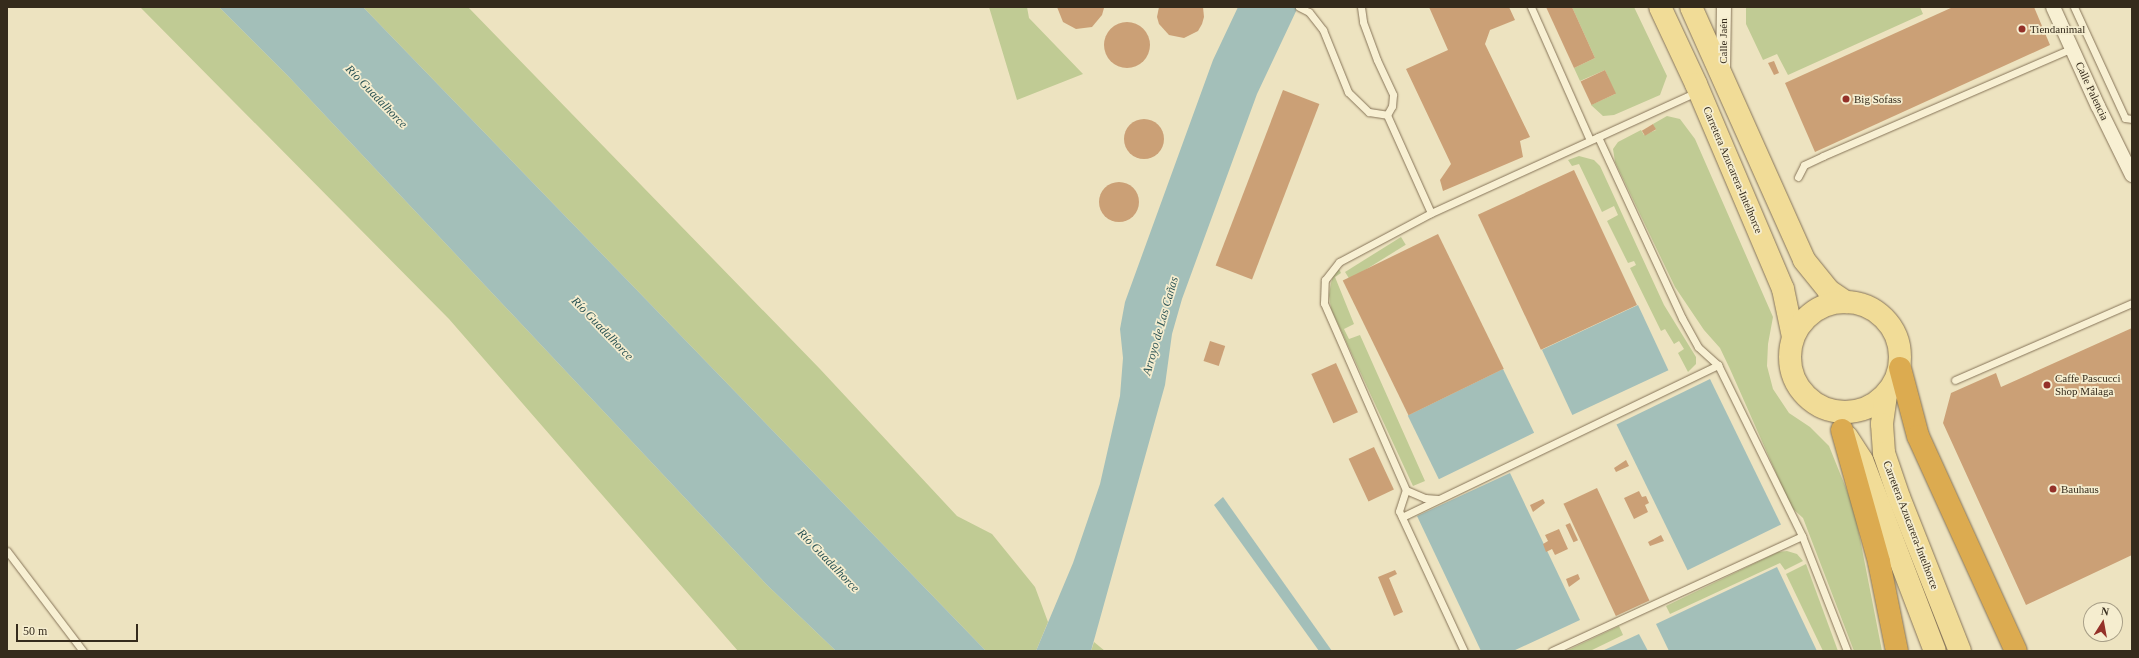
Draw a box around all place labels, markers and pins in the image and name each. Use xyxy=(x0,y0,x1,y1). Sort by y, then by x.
place label: Tiendanimal xyxy=(2030,22,2085,36)
marker: Tiendanimal xyxy=(2017,24,2027,34)
place label: Big Sofass xyxy=(1854,92,1901,106)
marker: Big Sofass xyxy=(1841,94,1851,104)
place label: Caffe Pascucci Shop Málaga xyxy=(2055,372,2120,398)
marker: Caffe Pascucci Shop Málaga xyxy=(2042,380,2052,390)
place label: Bauhaus xyxy=(2061,482,2099,496)
marker: Bauhaus xyxy=(2048,484,2058,494)

